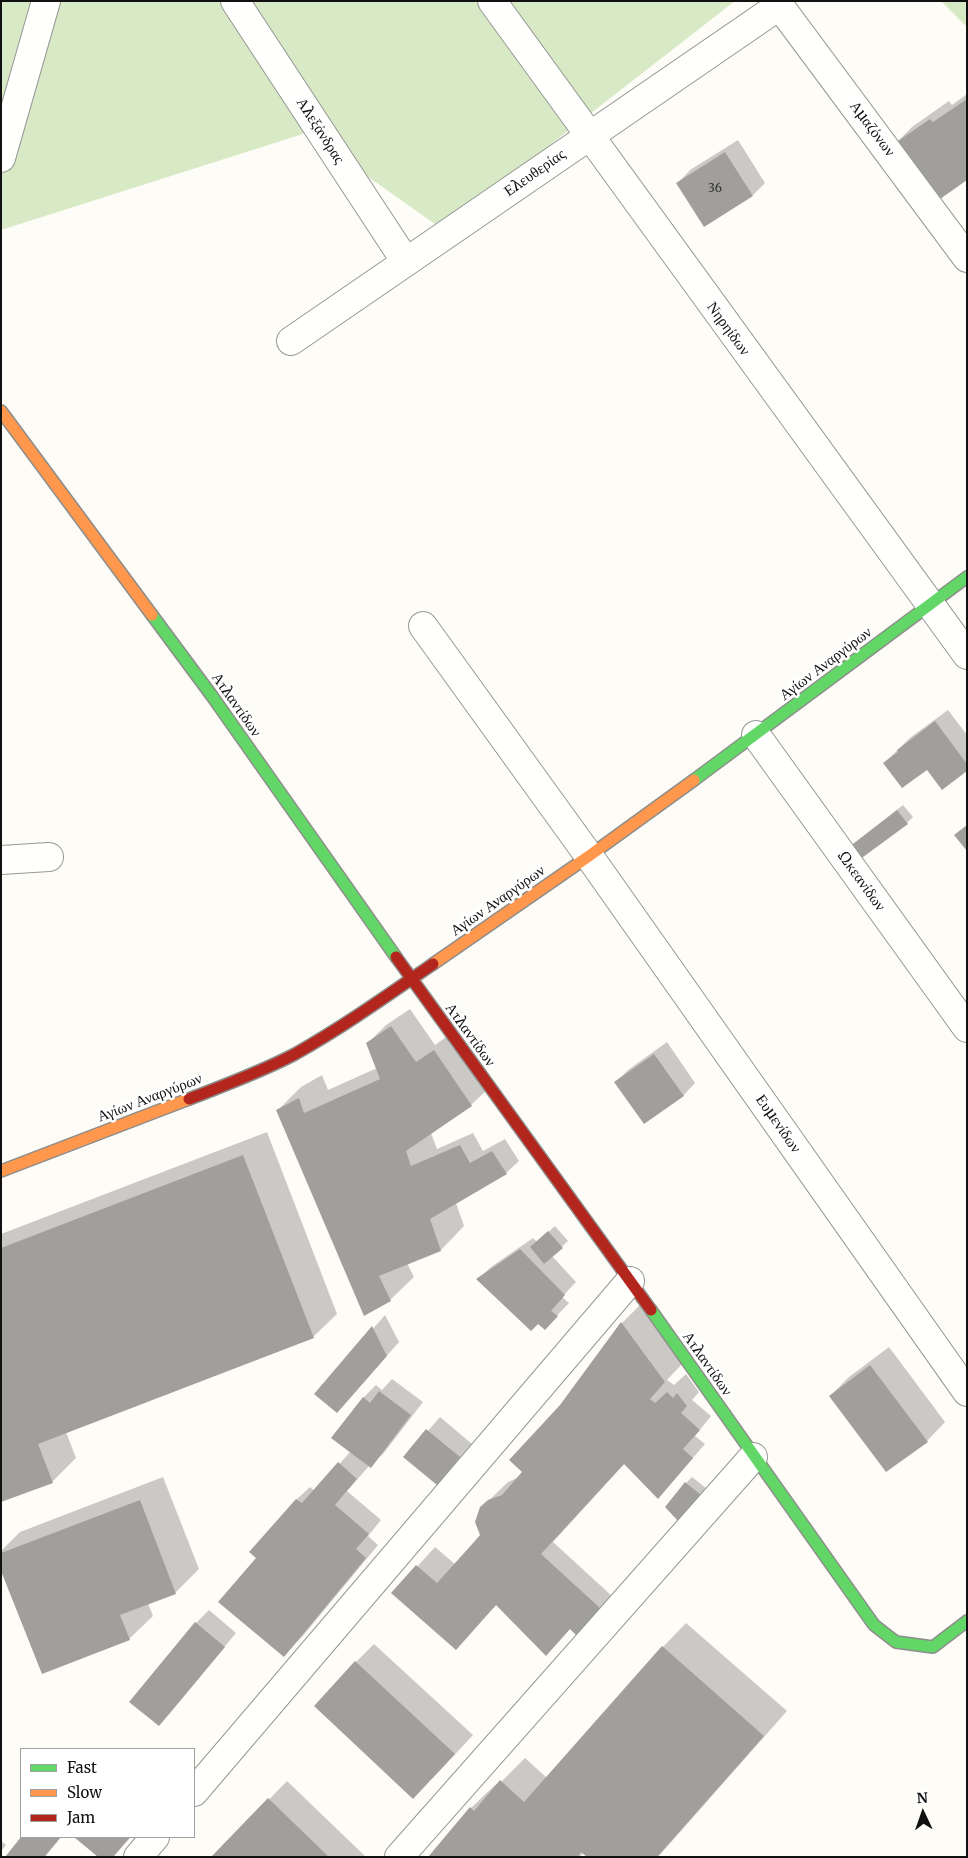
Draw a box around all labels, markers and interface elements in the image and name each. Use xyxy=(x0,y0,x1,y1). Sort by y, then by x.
street label: Αλεξάνδρας xyxy=(292,95,348,167)
street label: Αμαζόνων xyxy=(845,98,899,160)
street label: Ελευθερίας xyxy=(501,145,569,201)
house number: 36 xyxy=(708,182,722,196)
street label: Νηρηίδων xyxy=(703,299,753,359)
street label: Αγίων Αναργύρων xyxy=(776,623,876,705)
street label: Ατλαντίδων xyxy=(207,670,265,740)
street label: Ωκεανίδων xyxy=(833,847,889,915)
street label: Αγίων Αναργύρων xyxy=(447,862,549,940)
street label: Ατλαντίδων xyxy=(441,1000,499,1070)
street label: Αγίων Αναργύρων xyxy=(95,1070,205,1126)
street label: Ευμενίδων xyxy=(751,1091,805,1157)
street label: Ατλαντίδων xyxy=(678,1329,736,1399)
legend xyxy=(20,1748,195,1838)
text: Fast xyxy=(67,1758,97,1777)
text: Slow xyxy=(67,1783,102,1802)
north arrow xyxy=(898,1788,948,1838)
text: N xyxy=(916,1789,928,1807)
text: Jam xyxy=(67,1808,95,1827)

